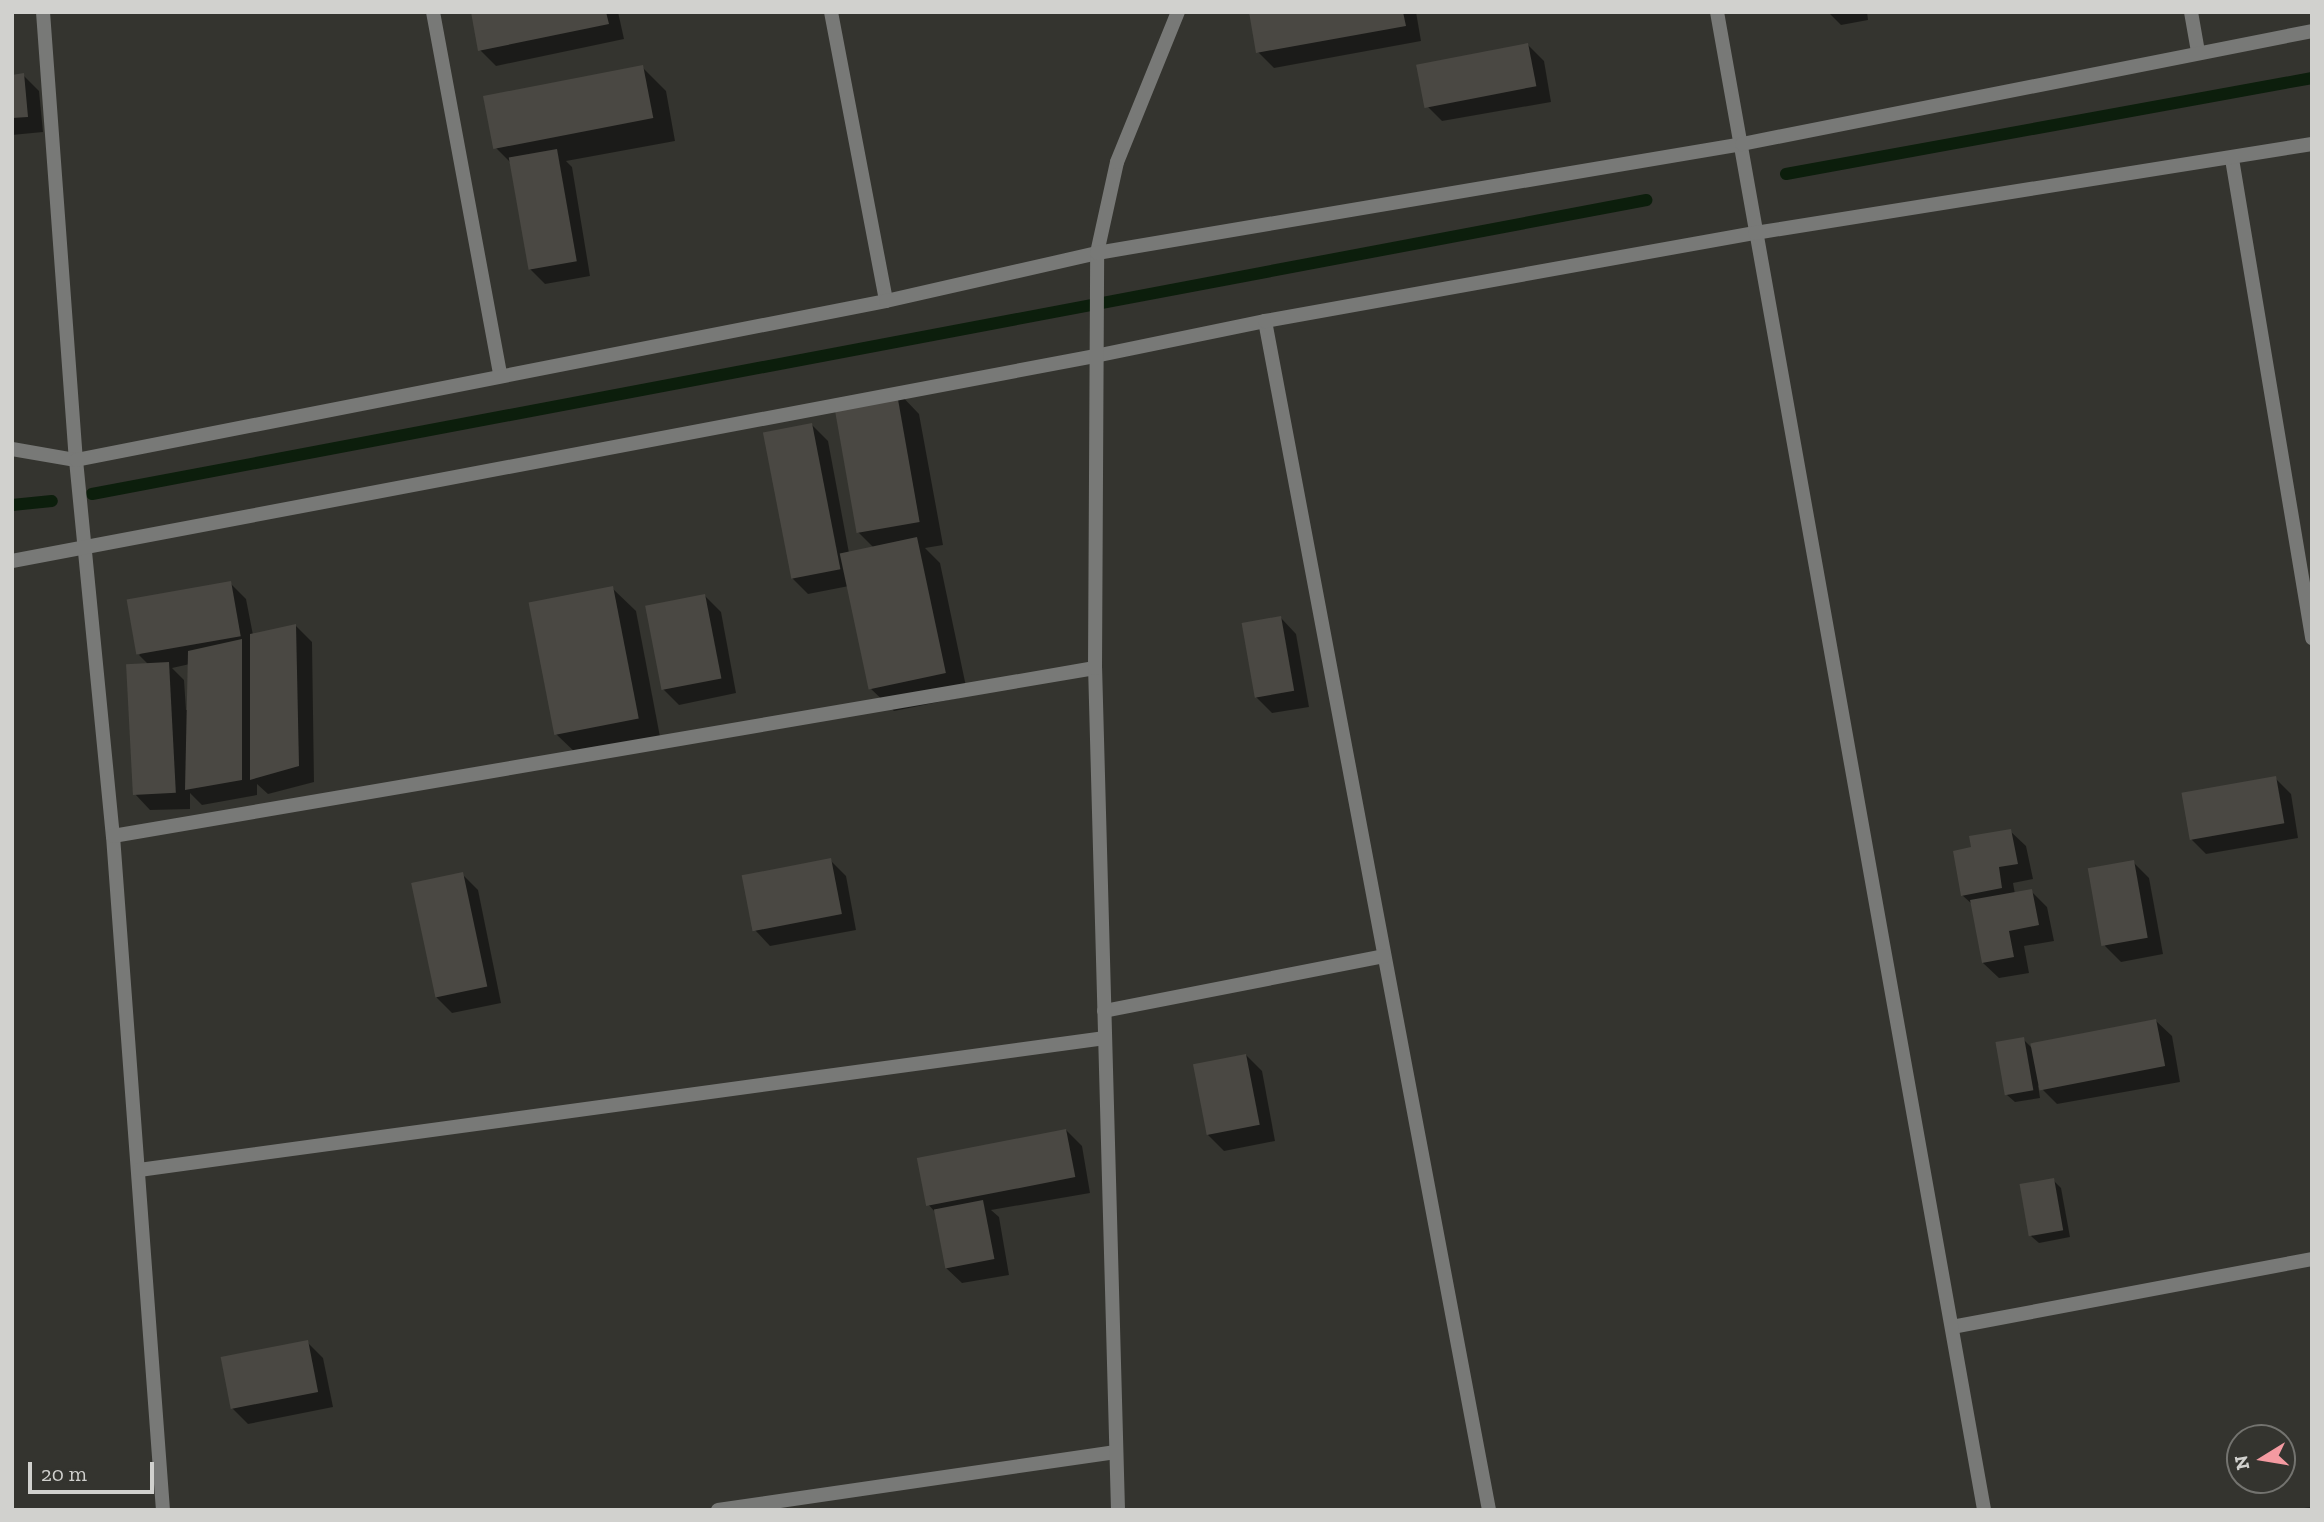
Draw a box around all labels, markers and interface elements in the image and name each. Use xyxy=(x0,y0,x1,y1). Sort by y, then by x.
north arrow xyxy=(2226,1424,2296,1494)
scale bar xyxy=(32,1448,158,1492)
text: N xyxy=(2229,1453,2255,1472)
text: 20 m xyxy=(41,1461,87,1486)

